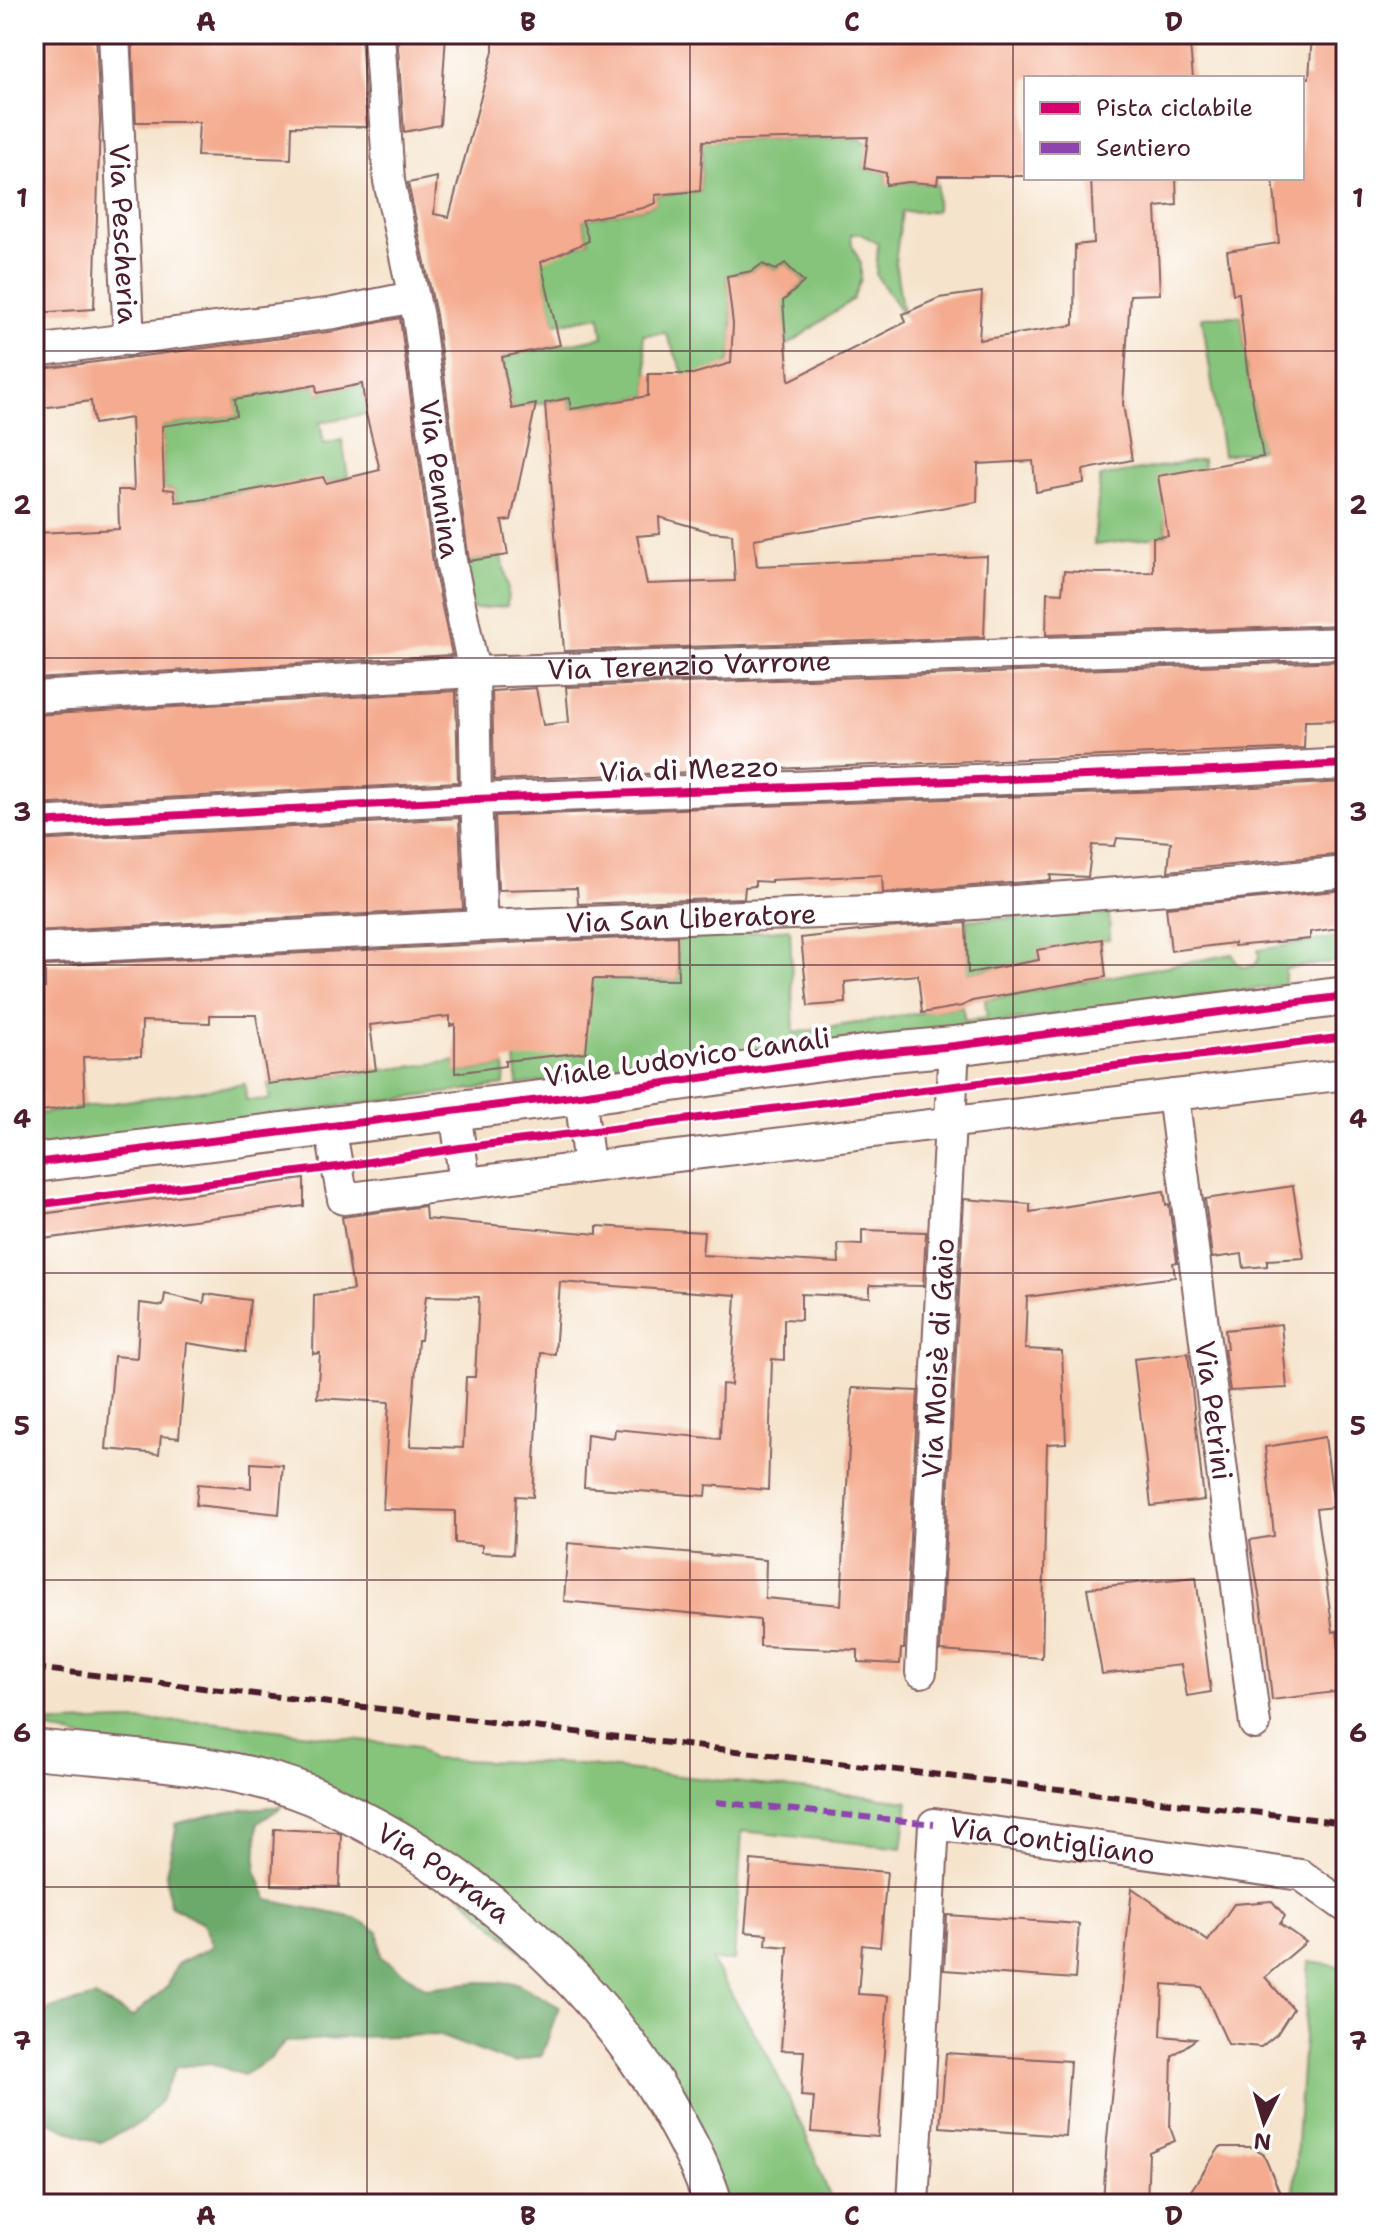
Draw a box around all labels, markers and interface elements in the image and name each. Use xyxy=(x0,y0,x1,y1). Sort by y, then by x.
text: A xyxy=(196,4,216,39)
text: B xyxy=(520,4,536,39)
text: C xyxy=(844,4,860,39)
text: D xyxy=(1165,4,1183,39)
legend xyxy=(1024,76,1304,180)
text: Pista ciclabile xyxy=(1096,92,1253,124)
text: Sentiero xyxy=(1096,132,1191,164)
street label: Via Pescheria xyxy=(100,143,147,325)
text: 1 xyxy=(16,180,28,215)
text: 1 xyxy=(1352,180,1364,215)
street label: Via Pennina xyxy=(410,397,469,561)
text: 2 xyxy=(13,487,31,522)
text: 2 xyxy=(1349,487,1367,522)
street label: Via Terenzio Varrone xyxy=(547,641,832,689)
street label: Via di Mezzo xyxy=(599,747,779,791)
text: 3 xyxy=(13,794,31,829)
text: 3 xyxy=(1349,794,1367,829)
street label: Via San Liberatore xyxy=(565,894,817,942)
street label: Viale Ludovico Canali xyxy=(541,1018,833,1096)
text: 4 xyxy=(13,1101,31,1136)
text: 4 xyxy=(1349,1101,1367,1136)
street label: Via Moisè di Gaio xyxy=(912,1237,963,1480)
street label: Via Petrini xyxy=(1186,1338,1242,1482)
text: 5 xyxy=(14,1408,30,1443)
text: 5 xyxy=(1350,1408,1366,1443)
text: 6 xyxy=(13,1715,31,1750)
text: 6 xyxy=(1349,1715,1367,1750)
street label: Via Contigliano xyxy=(947,1807,1157,1874)
street label: Via Porrara xyxy=(370,1813,519,1932)
text: 7 xyxy=(13,2023,31,2058)
text: 7 xyxy=(1349,2023,1367,2058)
north arrow xyxy=(1224,2082,1304,2162)
text: N xyxy=(1252,2126,1272,2157)
text: A xyxy=(196,2198,216,2233)
text: B xyxy=(520,2198,536,2233)
text: C xyxy=(844,2198,860,2233)
text: D xyxy=(1165,2198,1183,2233)

